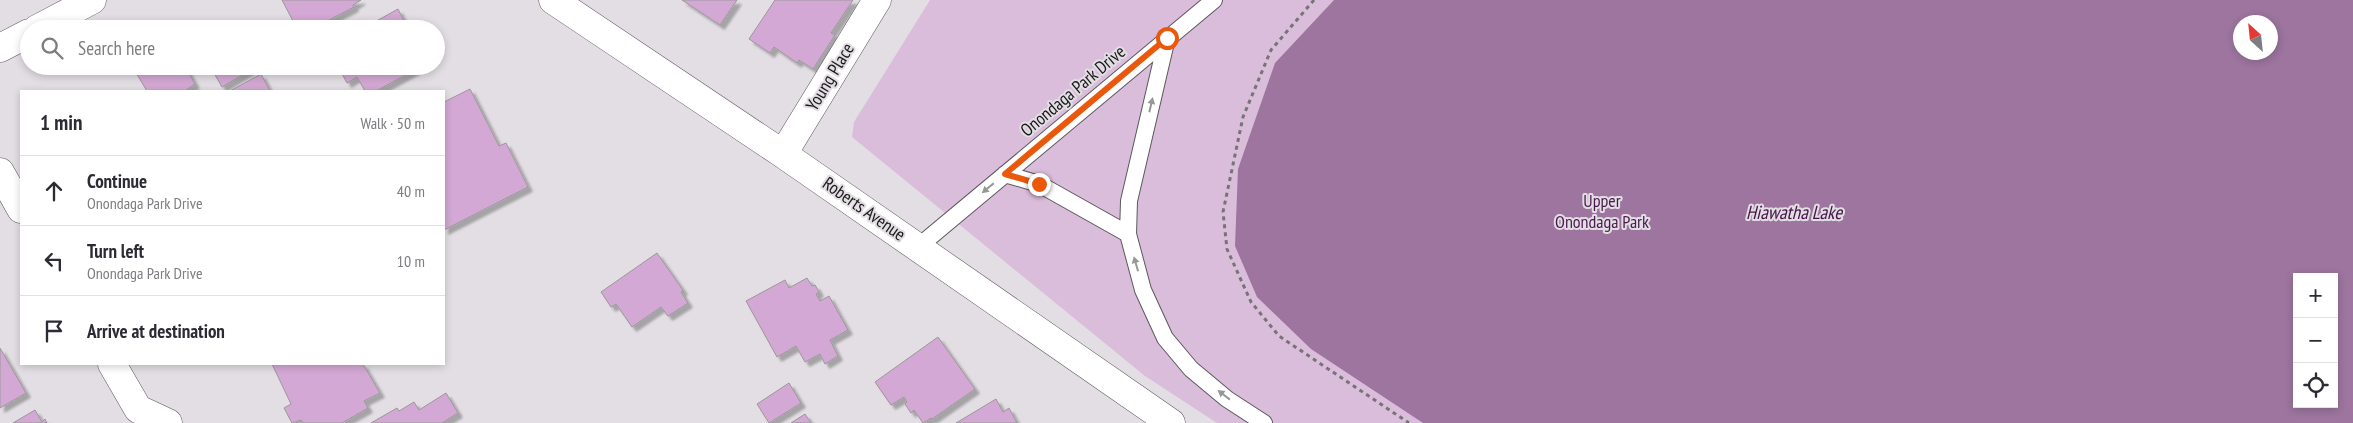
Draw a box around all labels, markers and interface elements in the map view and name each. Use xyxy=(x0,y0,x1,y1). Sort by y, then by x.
north arrow xyxy=(2233,15,2278,60)
search box xyxy=(20,20,445,75)
route start xyxy=(1156,27,1179,50)
icon: search xyxy=(38,34,66,62)
text: Search here xyxy=(78,36,155,60)
street label: Young Place xyxy=(800,39,859,115)
street label: Onondaga Park Drive xyxy=(1015,40,1130,141)
one-way arrow xyxy=(1147,97,1155,112)
text: 1 min xyxy=(40,109,82,136)
text: Walk · 50 m xyxy=(360,113,425,133)
text: Continue xyxy=(87,169,147,193)
street label: Roberts Avenue xyxy=(818,172,910,246)
route end xyxy=(1028,173,1051,196)
icon: ahead xyxy=(40,177,68,205)
text: 40 m xyxy=(397,181,425,201)
one-way arrow xyxy=(982,183,995,194)
park label: Upper Onondaga Park xyxy=(1555,189,1649,233)
text: Onondaga Park Drive xyxy=(87,193,203,213)
water label: Hiawatha Lake xyxy=(1746,200,1843,224)
text: Turn left xyxy=(87,239,144,263)
icon: left xyxy=(40,247,68,275)
text: 10 m xyxy=(397,251,425,271)
one-way arrow xyxy=(1131,256,1139,271)
text: Onondaga Park Drive xyxy=(87,263,203,283)
map controls xyxy=(2293,273,2338,408)
button: + xyxy=(2293,273,2338,318)
icon: arrive xyxy=(40,317,68,345)
button: − xyxy=(2293,318,2338,363)
text: Arrive at destination xyxy=(87,319,225,343)
button: locate xyxy=(2293,363,2338,408)
one-way arrow xyxy=(1217,390,1230,401)

